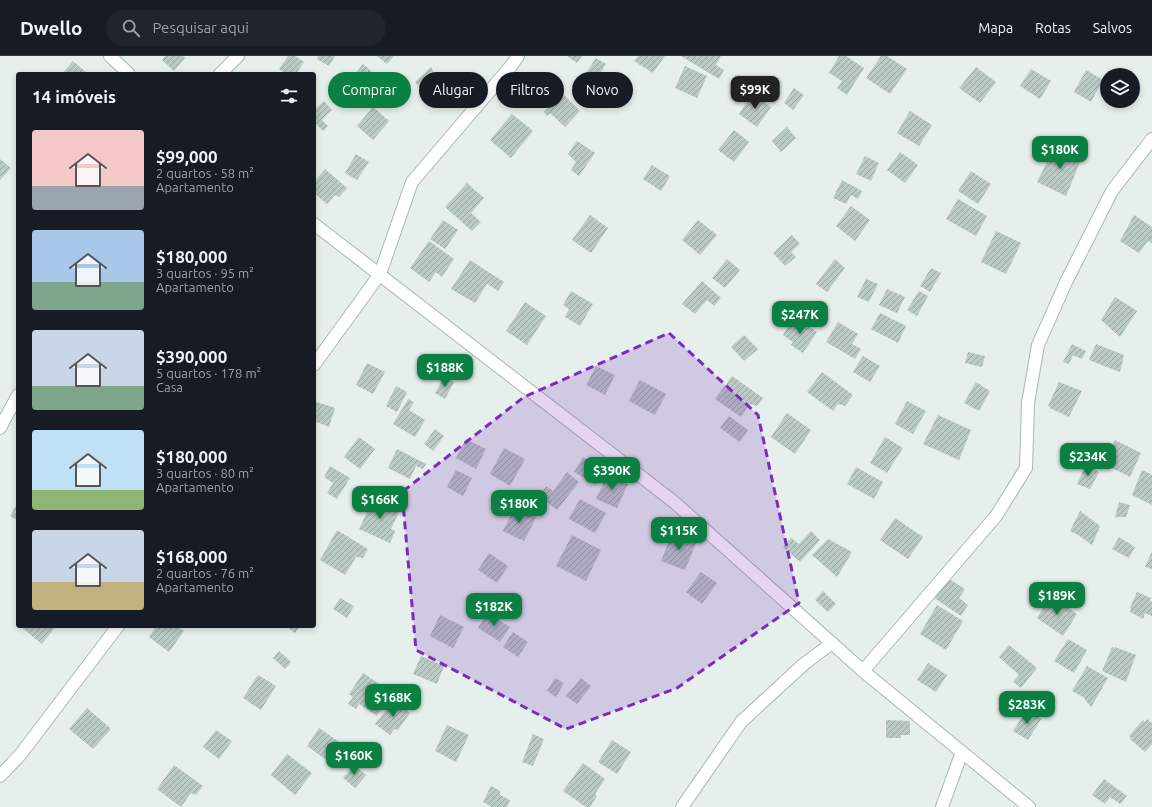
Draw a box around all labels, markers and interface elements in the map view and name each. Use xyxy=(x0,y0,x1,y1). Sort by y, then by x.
search box xyxy=(106,10,386,46)
text: Dwello xyxy=(20,17,82,39)
icon: search xyxy=(120,17,142,39)
text: Pesquisar aqui xyxy=(152,19,249,36)
text: Mapa xyxy=(978,20,1013,36)
text: Rotas xyxy=(1035,20,1071,36)
text: Salvos xyxy=(1093,20,1132,36)
map controls xyxy=(1100,68,1140,108)
button: layers xyxy=(1100,68,1140,108)
chip: Comprar xyxy=(328,72,411,108)
chip: Alugar xyxy=(419,72,488,108)
chip: Filtros xyxy=(496,72,564,108)
chip: Novo xyxy=(572,72,633,108)
pin: $99K xyxy=(731,76,779,110)
text: $99K xyxy=(740,82,770,96)
icon: filters xyxy=(278,85,300,107)
text: 14 imóveis xyxy=(32,87,116,106)
pin: $180K xyxy=(1032,136,1088,170)
text: $180K xyxy=(1041,142,1079,156)
icon: home xyxy=(64,146,112,194)
text: $99,000 xyxy=(156,147,218,166)
text: 2 quartos · 58 m² xyxy=(156,166,254,180)
text: Apartamento xyxy=(156,180,234,194)
icon: home xyxy=(64,246,112,294)
text: $180,000 xyxy=(156,247,227,266)
text: 3 quartos · 95 m² xyxy=(156,266,254,280)
text: Apartamento xyxy=(156,280,234,294)
pin: $247K xyxy=(772,301,828,335)
text: $247K xyxy=(781,307,819,321)
icon: home xyxy=(64,346,112,394)
text: $390,000 xyxy=(156,347,227,366)
pin: $188K xyxy=(417,354,473,388)
text: $188K xyxy=(426,360,464,374)
text: 5 quartos · 178 m² xyxy=(156,366,261,380)
text: Casa xyxy=(156,380,183,394)
pin: $234K xyxy=(1060,443,1116,477)
icon: home xyxy=(64,446,112,494)
text: $180,000 xyxy=(156,447,227,466)
text: $234K xyxy=(1069,449,1107,463)
pin: $390K xyxy=(584,457,640,491)
text: $390K xyxy=(593,463,631,477)
text: 3 quartos · 80 m² xyxy=(156,466,254,480)
text: Apartamento xyxy=(156,480,234,494)
pin: $166K xyxy=(352,486,408,520)
pin: $180K xyxy=(491,490,547,524)
text: $166K xyxy=(361,492,399,506)
text: $180K xyxy=(500,496,538,510)
pin: $115K xyxy=(651,517,707,551)
text: $115K xyxy=(660,523,698,537)
icon: home xyxy=(64,546,112,594)
text: $168,000 xyxy=(156,547,227,566)
text: 2 quartos · 76 m² xyxy=(156,566,254,580)
text: Apartamento xyxy=(156,580,234,594)
pin: $189K xyxy=(1029,582,1085,616)
text: $189K xyxy=(1038,588,1076,602)
pin: $182K xyxy=(466,593,522,627)
text: $182K xyxy=(475,599,513,613)
pin: $168K xyxy=(365,684,421,718)
text: $168K xyxy=(374,690,412,704)
pin: $283K xyxy=(999,691,1055,725)
text: $283K xyxy=(1008,697,1046,711)
pin: $160K xyxy=(326,742,382,776)
text: $160K xyxy=(335,748,373,762)

